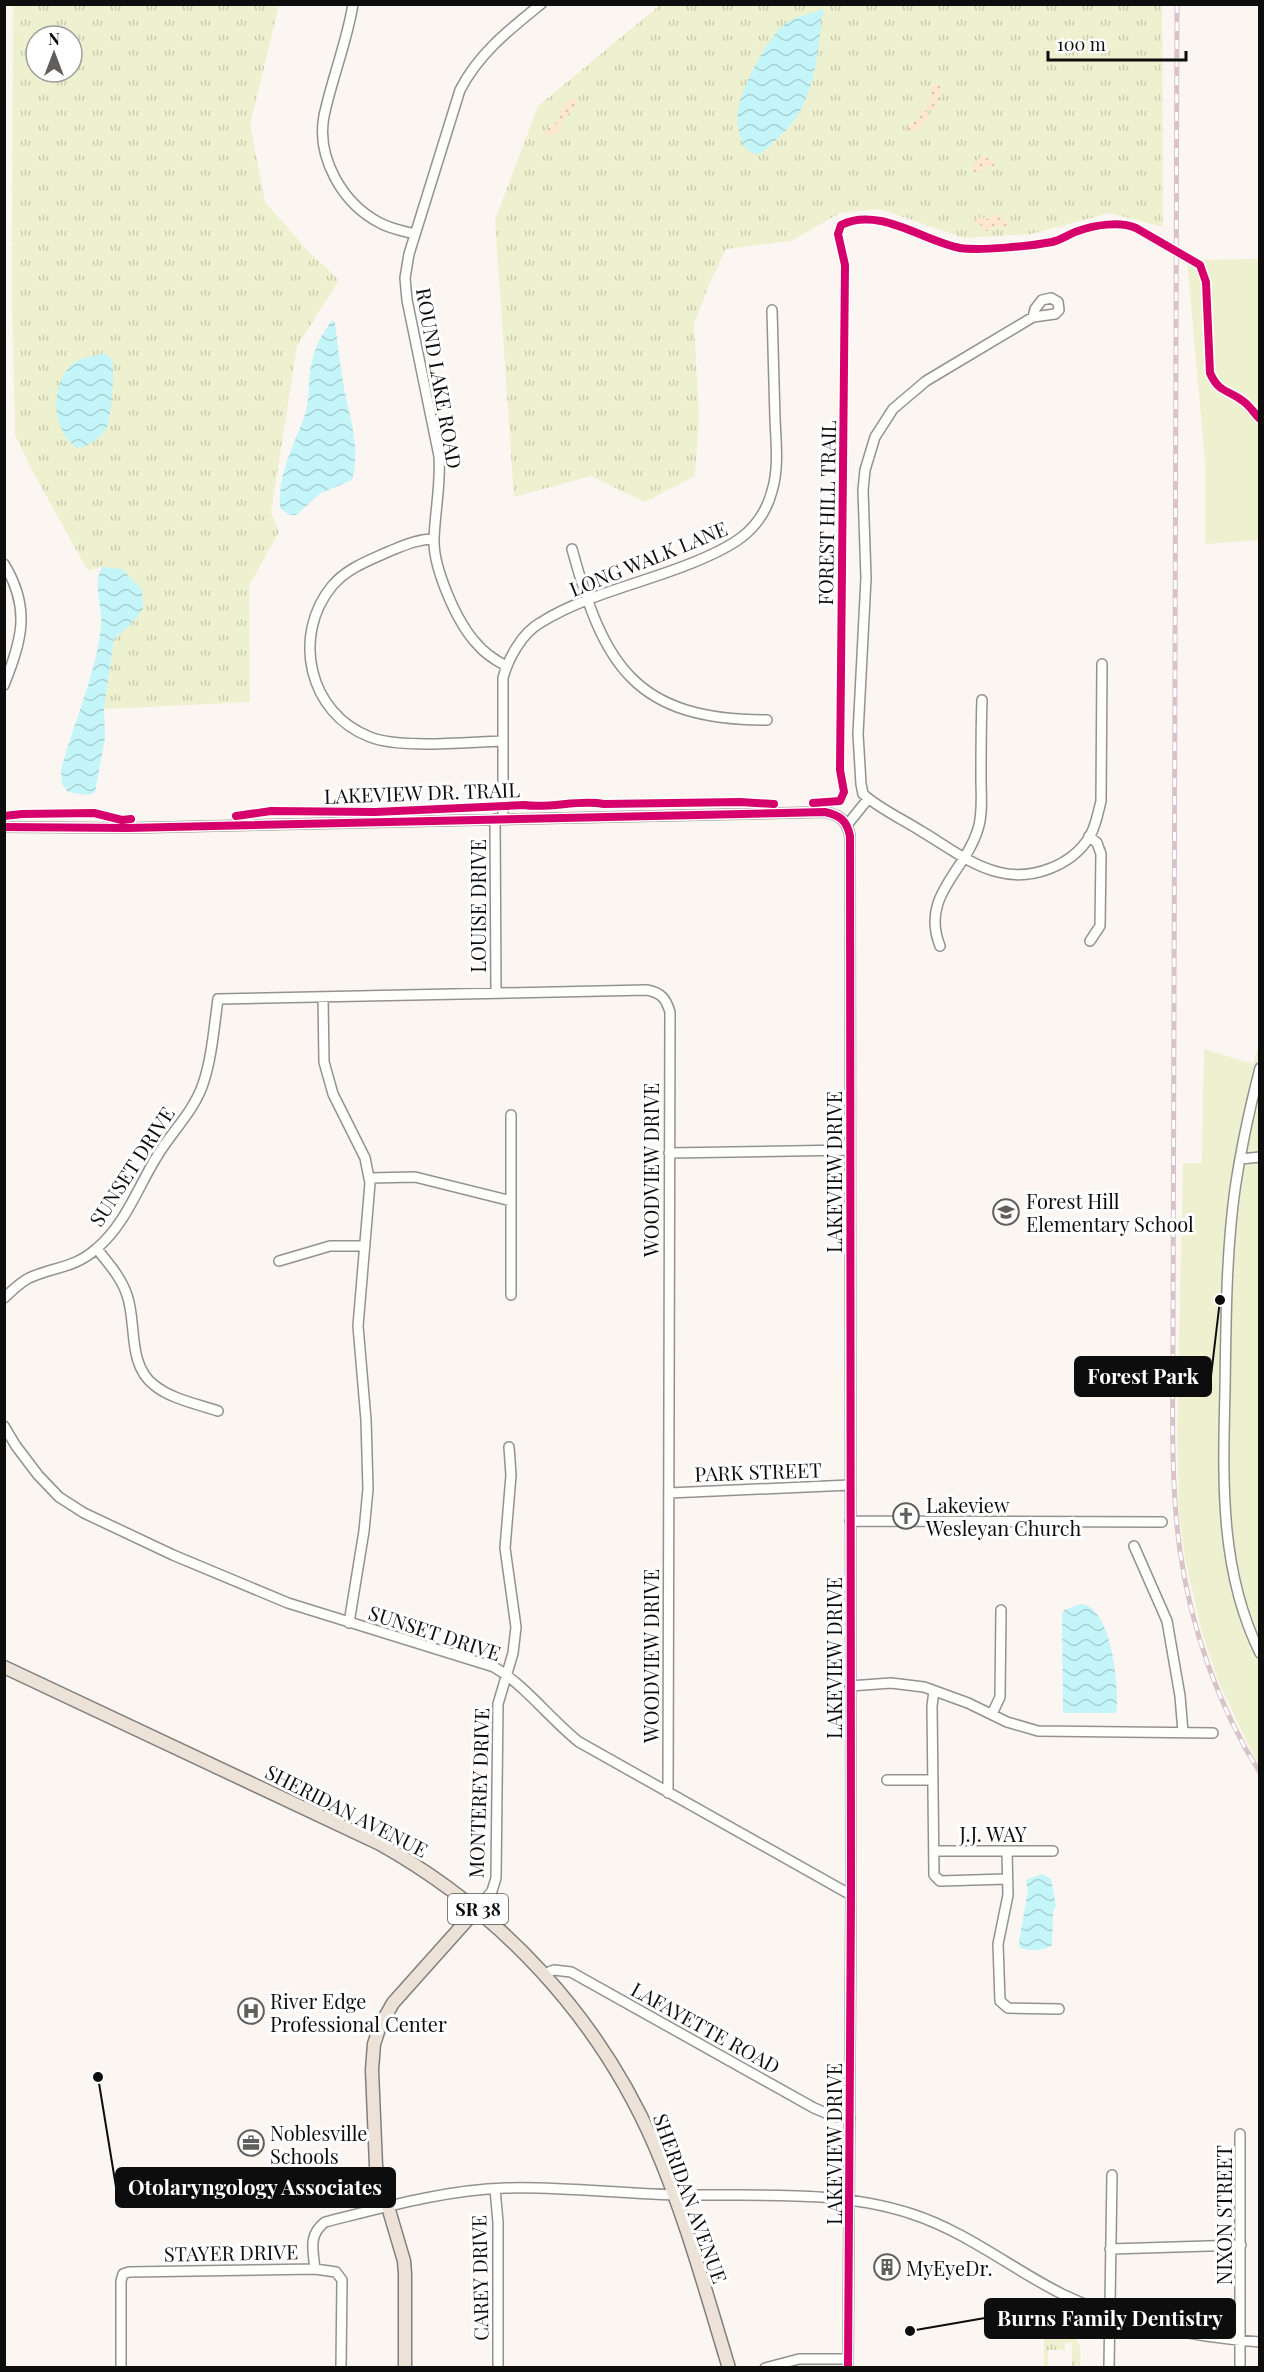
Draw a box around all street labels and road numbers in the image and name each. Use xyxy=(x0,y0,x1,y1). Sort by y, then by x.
street label: ROUND LAKE ROAD xyxy=(411,285,469,471)
street label: FOREST HILL TRAIL xyxy=(811,420,841,606)
street label: LONG WALK LANE xyxy=(565,514,731,602)
street label: LAKEVIEW DR. TRAIL xyxy=(324,775,521,809)
street label: LOUISE DRIVE xyxy=(464,839,491,973)
street label: WOODVIEW DRIVE xyxy=(637,1083,664,1258)
street label: LAKEVIEW DRIVE xyxy=(820,1091,847,1253)
street label: SUNSET DRIVE xyxy=(82,1101,180,1231)
street label: PARK STREET xyxy=(694,1455,822,1487)
street label: WOODVIEW DRIVE xyxy=(637,1569,664,1744)
street label: LAKEVIEW DRIVE xyxy=(820,1577,847,1739)
street label: SUNSET DRIVE xyxy=(366,1598,504,1666)
street label: MONTEREY DRIVE xyxy=(462,1707,494,1879)
street label: SHERIDAN AVENUE xyxy=(261,1757,433,1863)
street label: J.J. WAY xyxy=(958,1820,1027,1847)
road number: SR 38 xyxy=(448,1894,508,1924)
street label: LAFAYETTE ROAD xyxy=(627,1975,785,2079)
street label: LAKEVIEW DRIVE xyxy=(820,2063,847,2225)
street label: SHERIDAN AVENUE xyxy=(648,2109,734,2287)
street label: NIXON STREET xyxy=(1210,2145,1237,2285)
street label: CAREY DRIVE xyxy=(464,2215,494,2341)
street label: STAYER DRIVE xyxy=(164,2237,298,2267)

